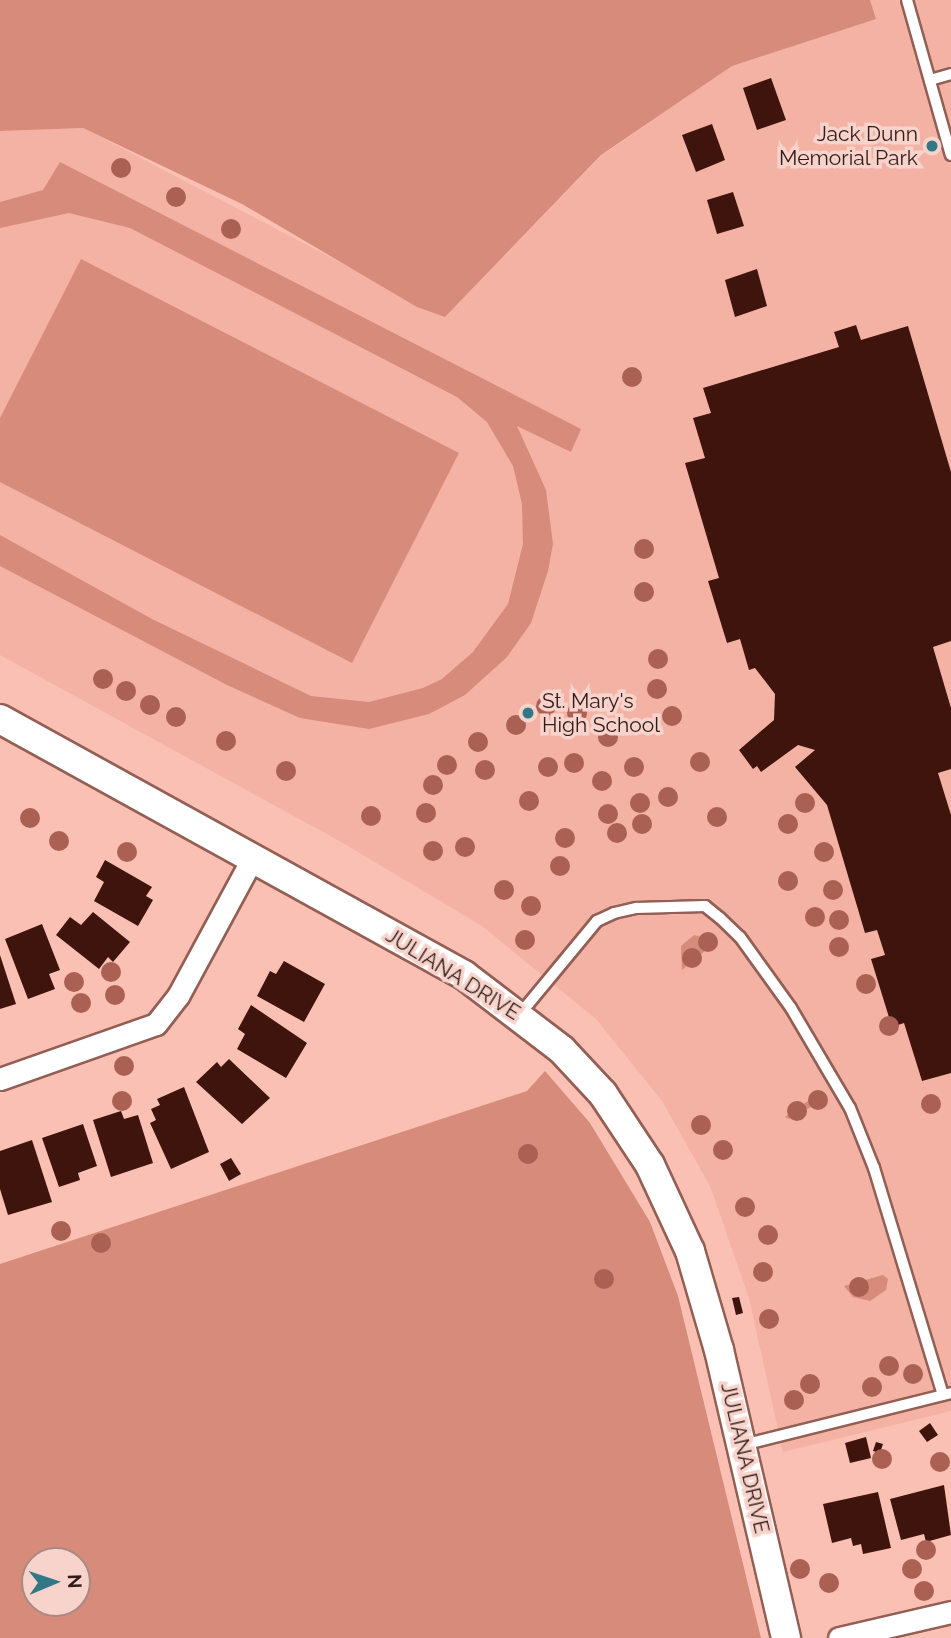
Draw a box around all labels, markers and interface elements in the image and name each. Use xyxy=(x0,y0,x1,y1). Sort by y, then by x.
place label: Jack Dunn Memorial Park xyxy=(778,121,918,171)
marker: Jack Dunn Memorial Park xyxy=(924,138,940,154)
place label: St. Mary's High School xyxy=(542,688,660,738)
marker: St. Mary's High School xyxy=(520,705,536,721)
street label: JULIANA DRIVE xyxy=(381,922,525,1026)
street label: JULIANA DRIVE xyxy=(715,1380,775,1536)
north arrow xyxy=(21,1547,91,1617)
text: N xyxy=(64,1574,86,1589)

